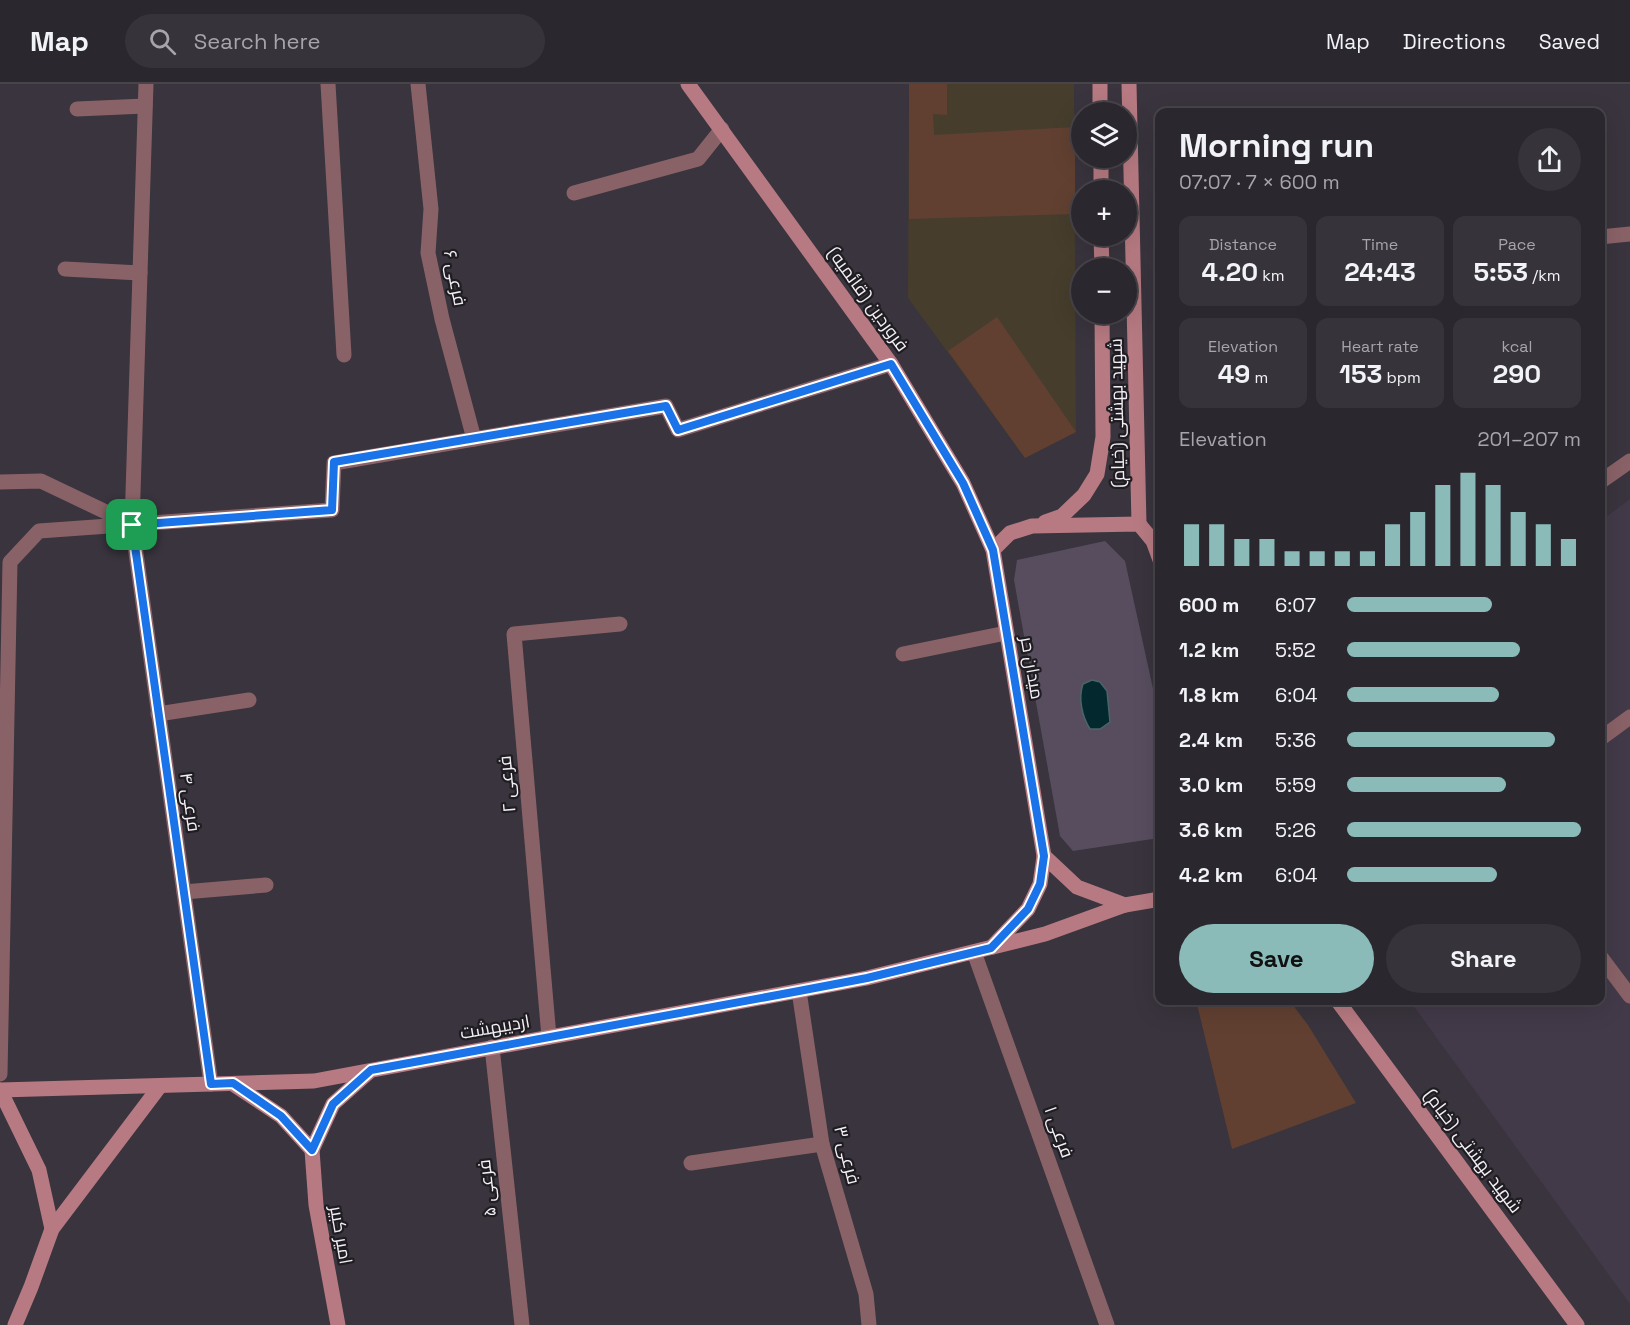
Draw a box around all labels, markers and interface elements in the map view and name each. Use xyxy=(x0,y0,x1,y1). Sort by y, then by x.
search box xyxy=(125,14,545,68)
text: Map xyxy=(30,23,89,59)
icon: search xyxy=(146,25,179,58)
text: Search here xyxy=(194,27,321,55)
text: Map xyxy=(1326,28,1370,55)
text: Directions xyxy=(1403,28,1506,55)
text: Saved xyxy=(1539,28,1600,55)
map controls xyxy=(1071,102,1137,324)
button: layers xyxy=(1071,102,1137,168)
text: Morning run xyxy=(1179,125,1374,167)
button: share xyxy=(1518,128,1581,191)
text: 07:07 · 7 × 600 m xyxy=(1179,169,1340,195)
button: + xyxy=(1071,180,1137,246)
text: Distance xyxy=(1209,234,1277,255)
text: Time xyxy=(1362,234,1398,255)
text: Pace xyxy=(1498,234,1536,255)
street label: فروردین (قائمیه) xyxy=(823,242,914,356)
street label: فرعی ۶ xyxy=(439,248,472,308)
text: 4.20 xyxy=(1201,255,1258,289)
text: 24:43 xyxy=(1344,255,1416,289)
text: 5:53 xyxy=(1473,255,1528,289)
button: − xyxy=(1071,258,1137,324)
text: km xyxy=(1258,265,1285,286)
text: /km xyxy=(1528,265,1561,286)
text: Elevation xyxy=(1208,336,1278,357)
text: Heart rate xyxy=(1341,336,1419,357)
text: kcal xyxy=(1502,336,1532,357)
street label: شهید بهشتی (خیام) xyxy=(1104,338,1130,488)
text: 49 xyxy=(1218,357,1250,391)
text: 153 xyxy=(1339,357,1382,391)
text: 290 xyxy=(1493,357,1541,391)
text: m xyxy=(1250,367,1268,388)
text: bpm xyxy=(1382,367,1421,388)
text: Elevation xyxy=(1179,426,1267,452)
text: 201–207 m xyxy=(1477,426,1581,452)
pin xyxy=(106,499,157,550)
icon: arrive xyxy=(115,508,148,541)
text: 600 m xyxy=(1179,592,1239,618)
text: 6:07 xyxy=(1275,592,1316,618)
street label: میدان حر xyxy=(1015,634,1049,701)
text: 1.2 km xyxy=(1179,637,1239,663)
text: 5:52 xyxy=(1275,637,1316,663)
text: 1.8 km xyxy=(1179,682,1239,708)
text: 6:04 xyxy=(1275,682,1318,708)
text: 2.4 km xyxy=(1179,727,1243,753)
text: 5:36 xyxy=(1275,727,1316,753)
street label: فرعی ۲ xyxy=(493,755,520,813)
street label: فرعی ۴ xyxy=(175,771,206,833)
text: 3.0 km xyxy=(1179,772,1243,798)
text: 5:59 xyxy=(1275,772,1316,798)
text: 3.6 km xyxy=(1179,817,1243,843)
text: 5:26 xyxy=(1275,817,1316,843)
text: 4.2 km xyxy=(1179,862,1243,888)
text: 6:04 xyxy=(1275,862,1318,888)
button: Save xyxy=(1179,924,1374,993)
button: Share xyxy=(1386,924,1581,993)
street label: اردیبهشت xyxy=(458,1009,532,1044)
street label: شهید بهشتی (خیام) xyxy=(1418,1084,1528,1218)
street label: فرعی ۱ xyxy=(1040,1103,1079,1161)
street label: فرعی ۳ xyxy=(829,1123,866,1187)
street label: فرعی ۵ xyxy=(472,1158,501,1218)
street label: امیر کبیر xyxy=(325,1203,358,1266)

